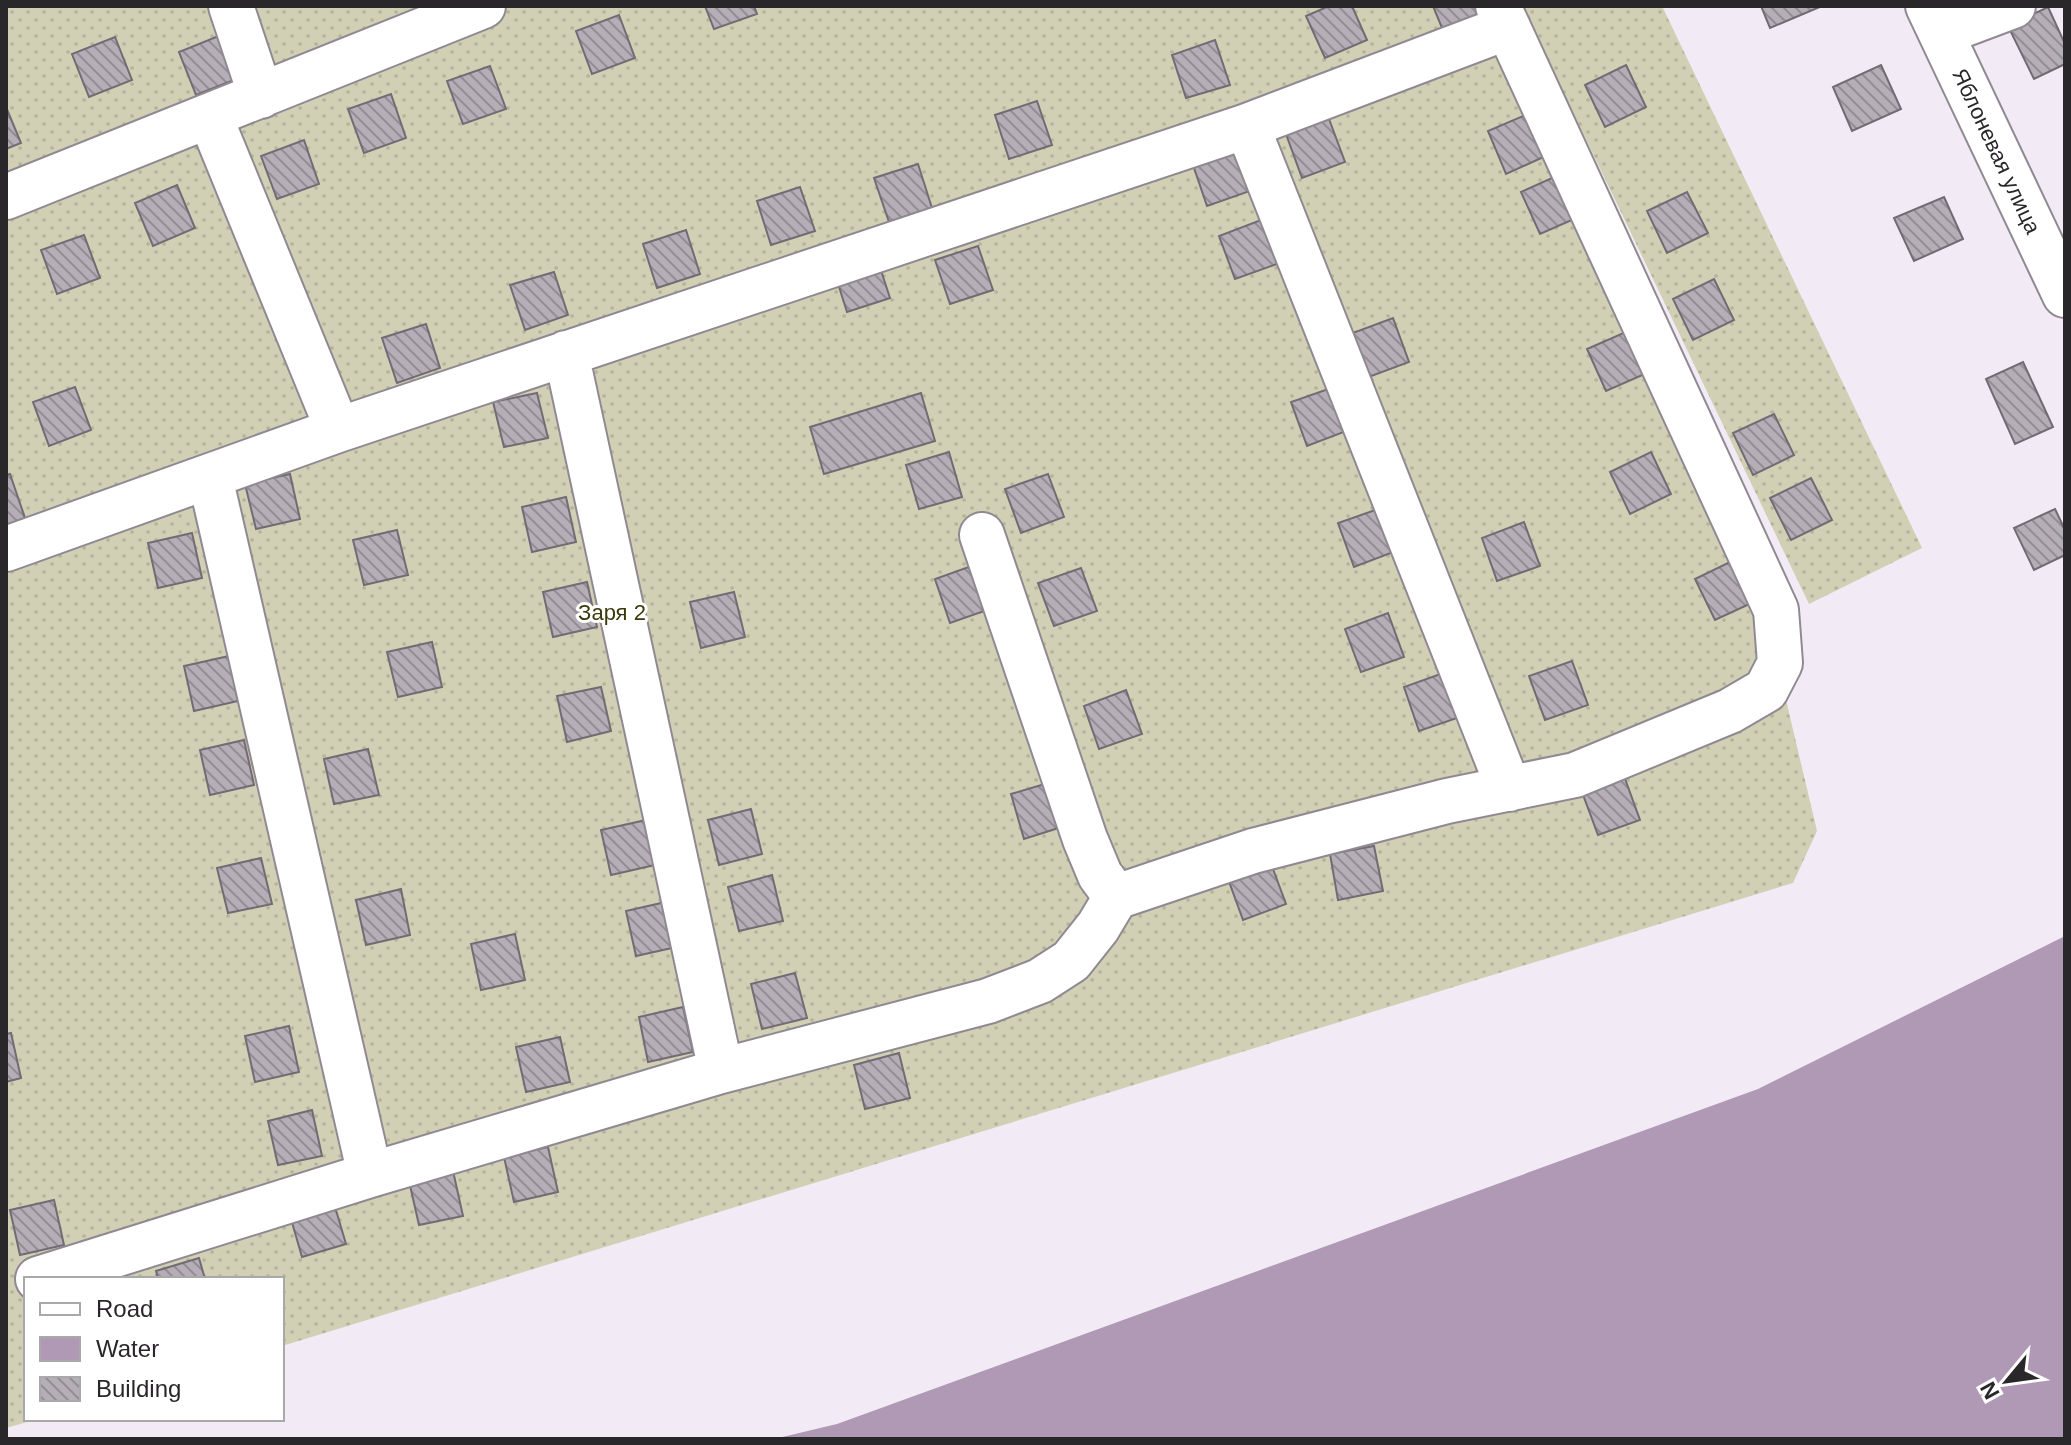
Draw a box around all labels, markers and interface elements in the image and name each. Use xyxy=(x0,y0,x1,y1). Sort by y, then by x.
street label: Яблоневая улица xyxy=(1947,65,2046,238)
park label: Заря 2 xyxy=(578,600,646,625)
legend xyxy=(24,1277,284,1421)
text: Road xyxy=(96,1295,153,1322)
text: Water xyxy=(96,1335,159,1362)
north arrow xyxy=(1967,1341,2047,1421)
text: Building xyxy=(96,1375,181,1402)
text: N xyxy=(1975,1377,2005,1403)

